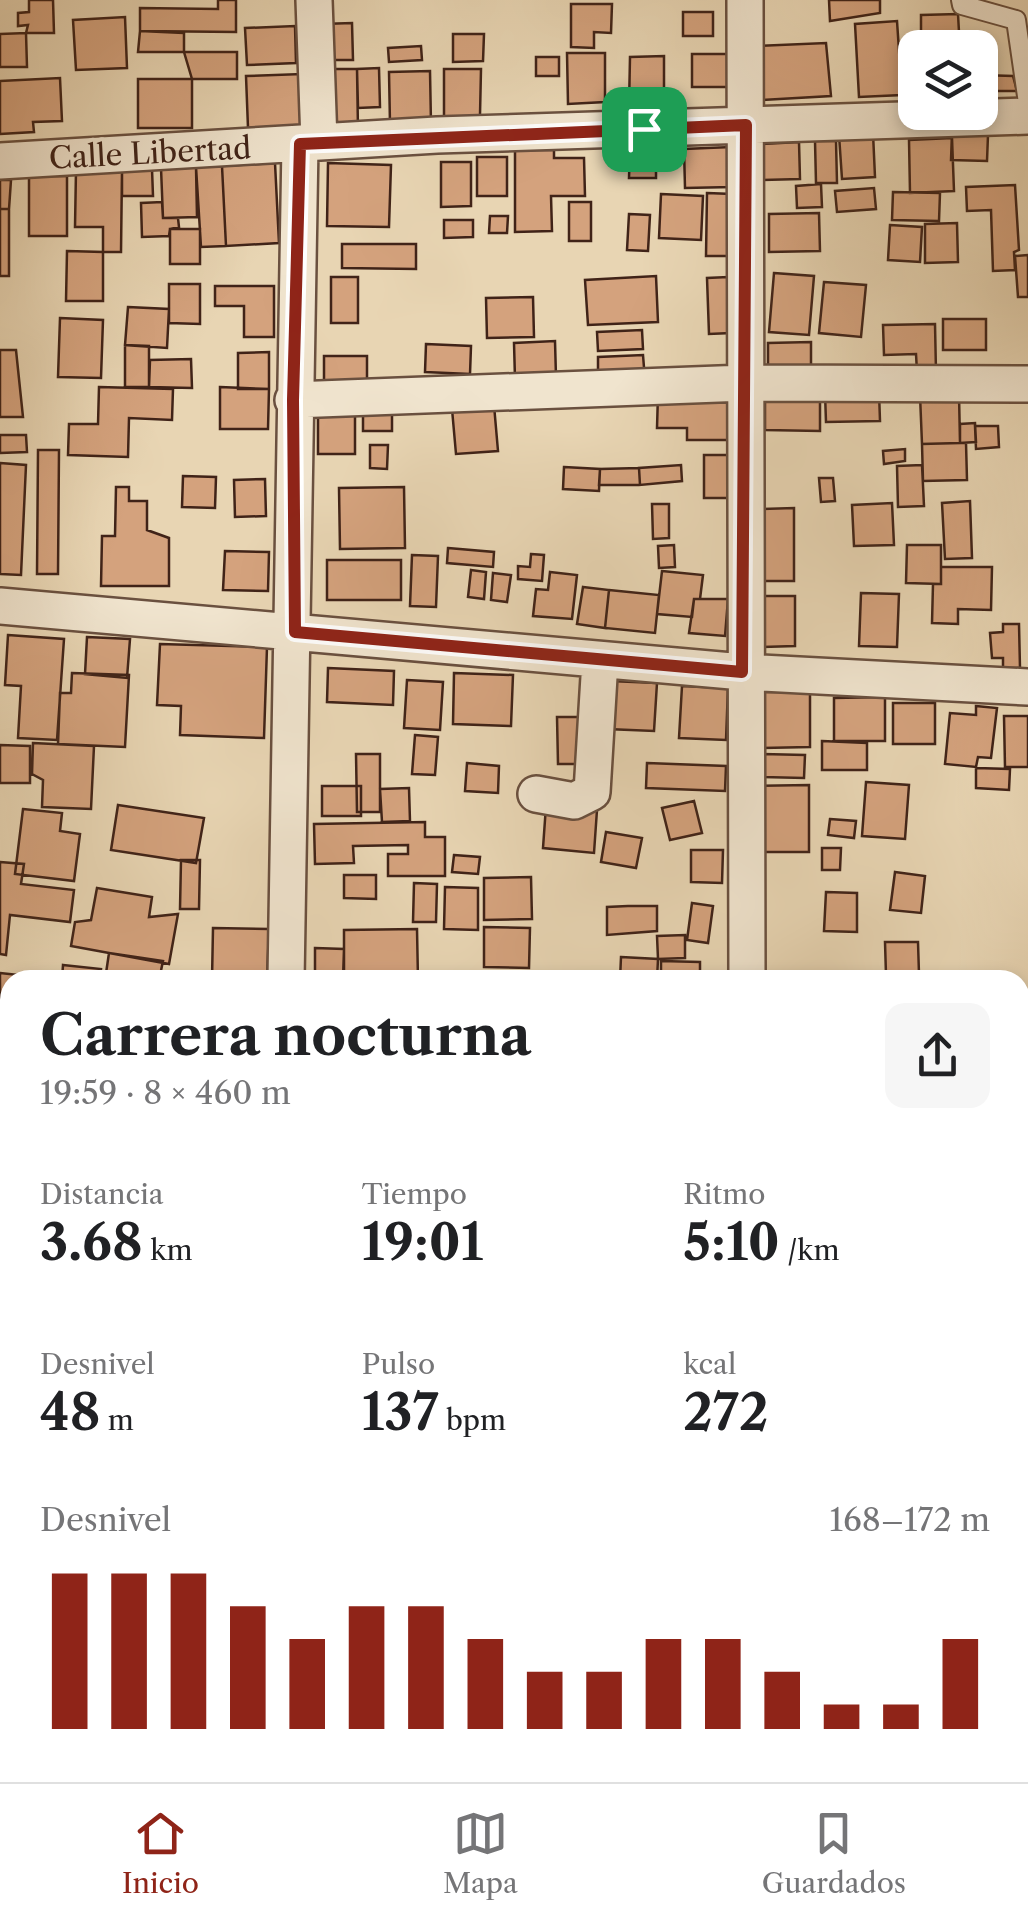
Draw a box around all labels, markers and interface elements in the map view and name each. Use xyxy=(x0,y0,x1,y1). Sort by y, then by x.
map controls xyxy=(898,30,998,130)
button: layers xyxy=(898,30,998,130)
pin xyxy=(602,87,687,172)
icon: arrive xyxy=(617,102,672,157)
street label: Calle Libertad xyxy=(48,129,252,177)
text: Carrera nocturna xyxy=(40,1002,531,1069)
button: share xyxy=(885,1003,990,1108)
text: 19:59 · 8 × 460 m xyxy=(40,1073,291,1112)
text: Distancia xyxy=(40,1177,163,1211)
text: Tiempo xyxy=(362,1177,467,1211)
text: Ritmo xyxy=(683,1177,765,1211)
text: 3.68 xyxy=(40,1211,143,1273)
text: 19:01 xyxy=(362,1211,483,1273)
text: 5:10 xyxy=(683,1211,780,1273)
text: km xyxy=(143,1233,192,1267)
text: /km xyxy=(780,1233,840,1267)
text: Desnivel xyxy=(40,1347,155,1381)
text: Pulso xyxy=(362,1347,435,1381)
text: kcal xyxy=(683,1347,736,1381)
text: 48 xyxy=(40,1381,100,1443)
text: 137 xyxy=(362,1381,438,1443)
text: 272 xyxy=(683,1381,768,1443)
text: m xyxy=(100,1403,134,1437)
text: bpm xyxy=(438,1403,506,1437)
text: Desnivel xyxy=(40,1500,171,1539)
text: 168–172 m xyxy=(829,1500,990,1539)
tab: Inicio xyxy=(122,1806,199,1900)
tab: Mapa xyxy=(443,1806,518,1900)
tab: Guardados xyxy=(762,1806,906,1900)

